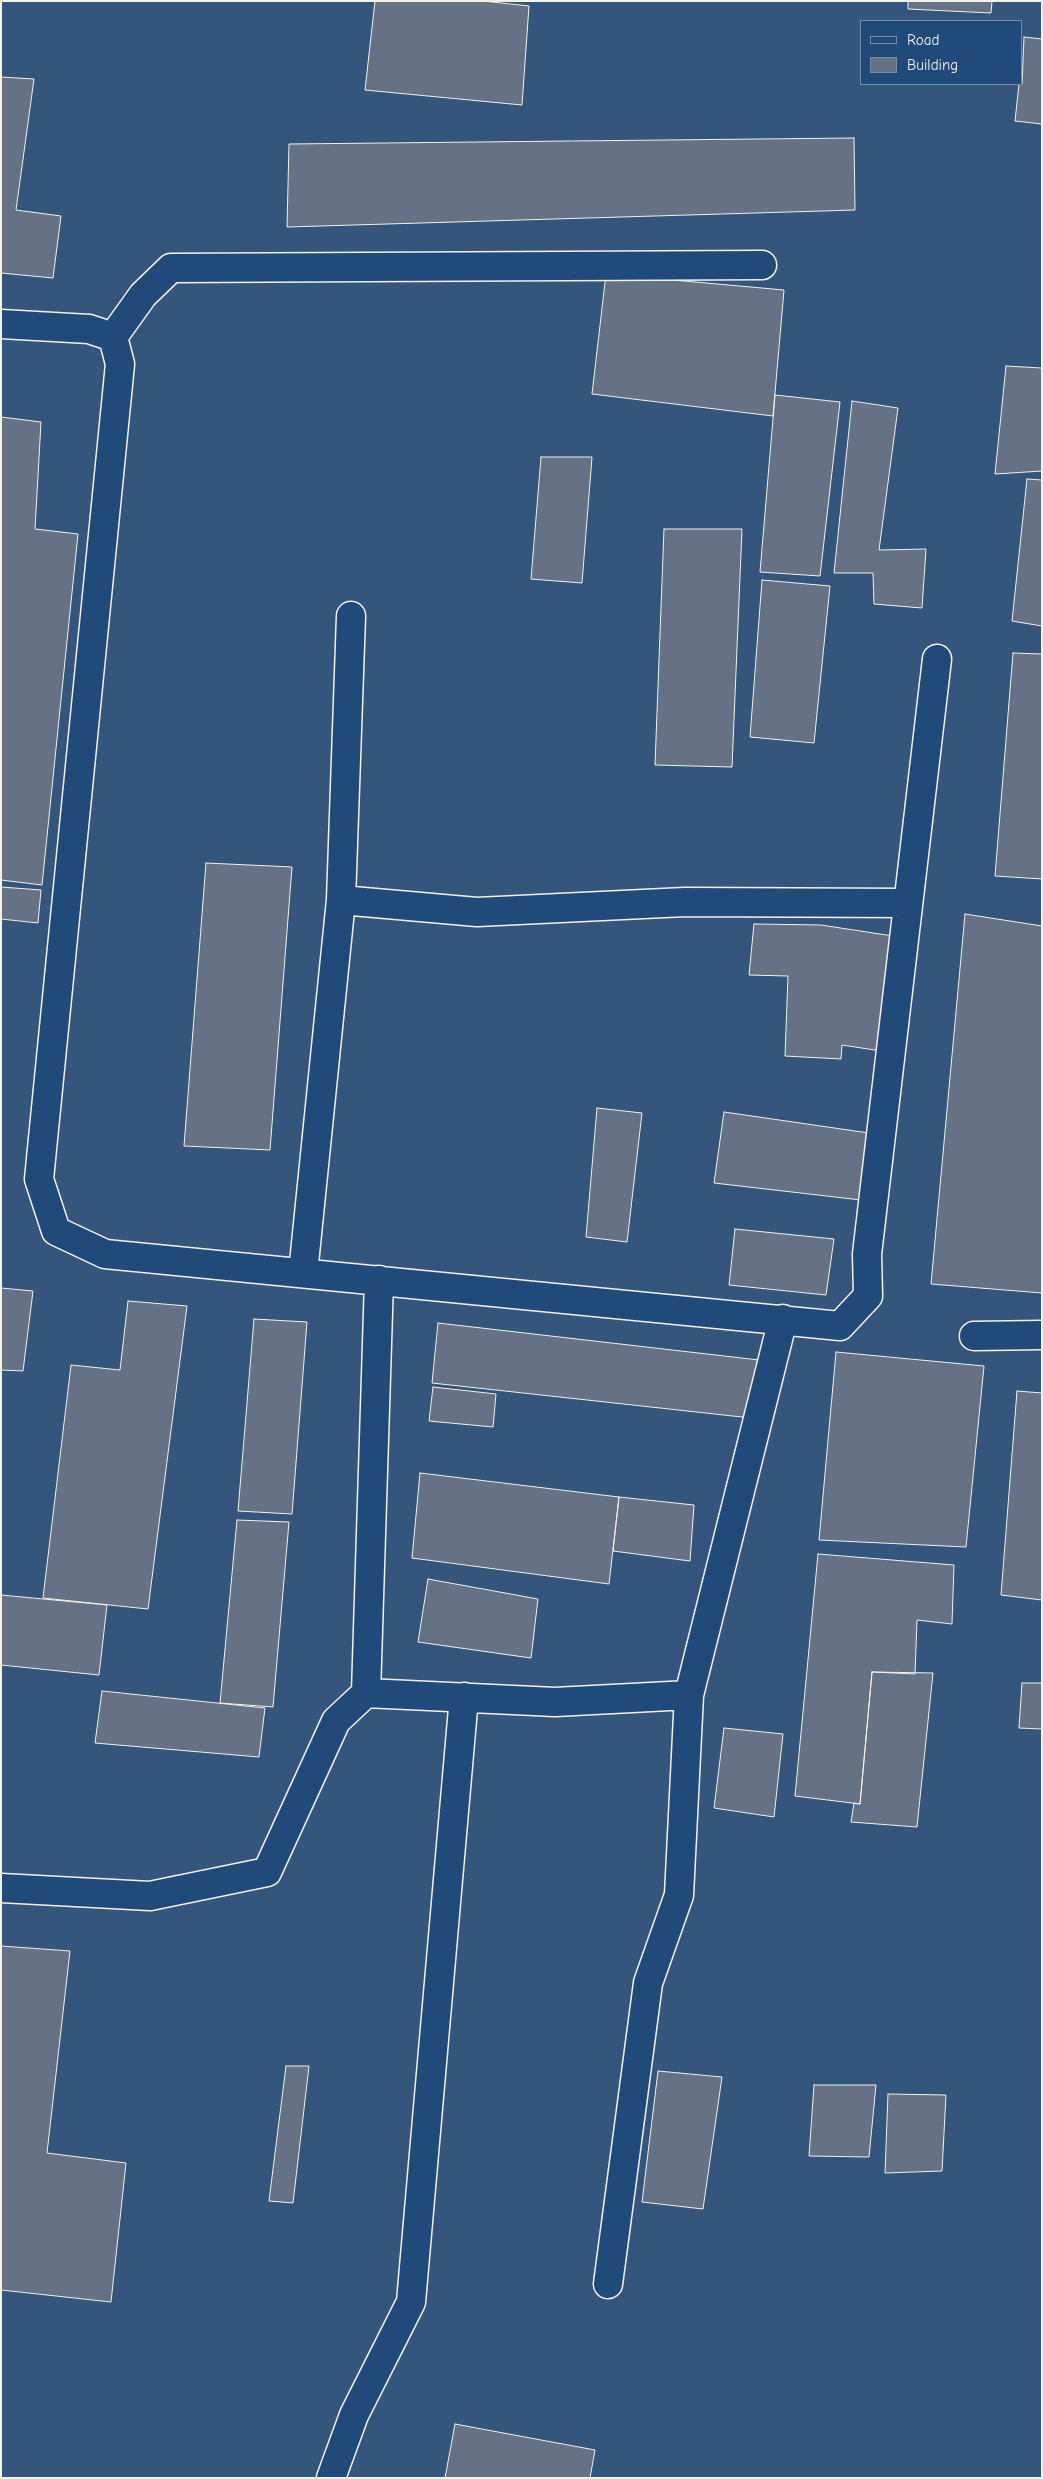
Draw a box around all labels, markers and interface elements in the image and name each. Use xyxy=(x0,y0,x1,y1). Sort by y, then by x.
legend xyxy=(860,20,1023,85)
text: Road xyxy=(907,31,939,49)
text: Building xyxy=(907,56,958,74)

